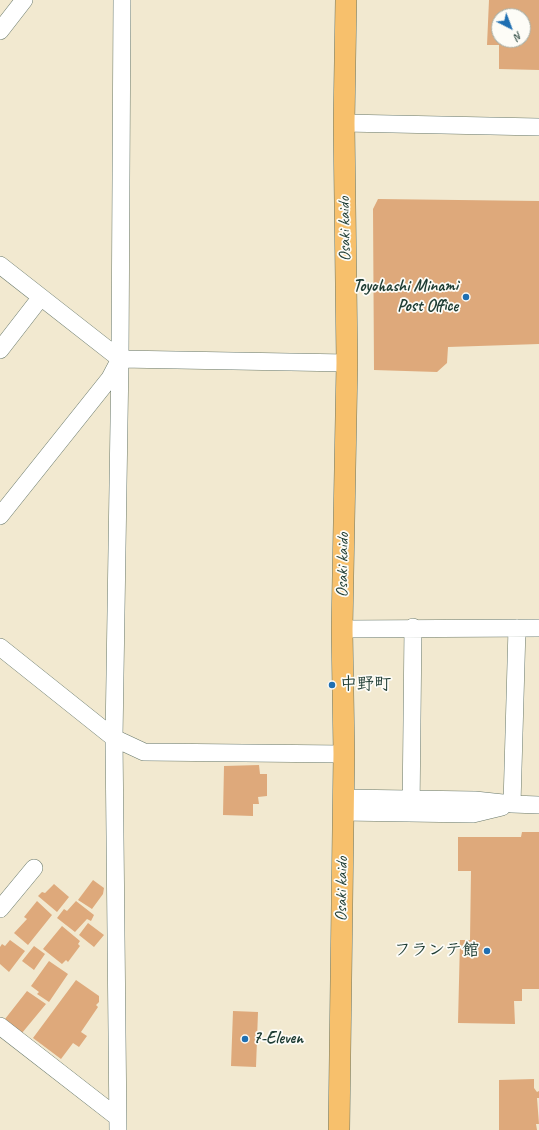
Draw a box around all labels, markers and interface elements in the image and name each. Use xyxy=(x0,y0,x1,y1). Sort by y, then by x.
north arrow xyxy=(491,8,531,48)
text: N xyxy=(511,29,526,44)
street label: Osaki kaido xyxy=(334,196,356,262)
place label: Toyohashi Minami Post Office xyxy=(353,277,458,317)
marker: Toyohashi Minami Post Office xyxy=(461,292,471,302)
street label: Osaki kaido xyxy=(332,532,354,598)
place label: 中野町 xyxy=(340,675,391,695)
marker: 中野町 xyxy=(327,680,337,690)
street label: Osaki kaido xyxy=(331,856,353,922)
place label: フランテ館 xyxy=(394,941,479,961)
marker: フランテ館 xyxy=(482,946,492,956)
place label: 7-Eleven xyxy=(253,1029,303,1049)
marker: 7-Eleven xyxy=(240,1034,250,1044)

